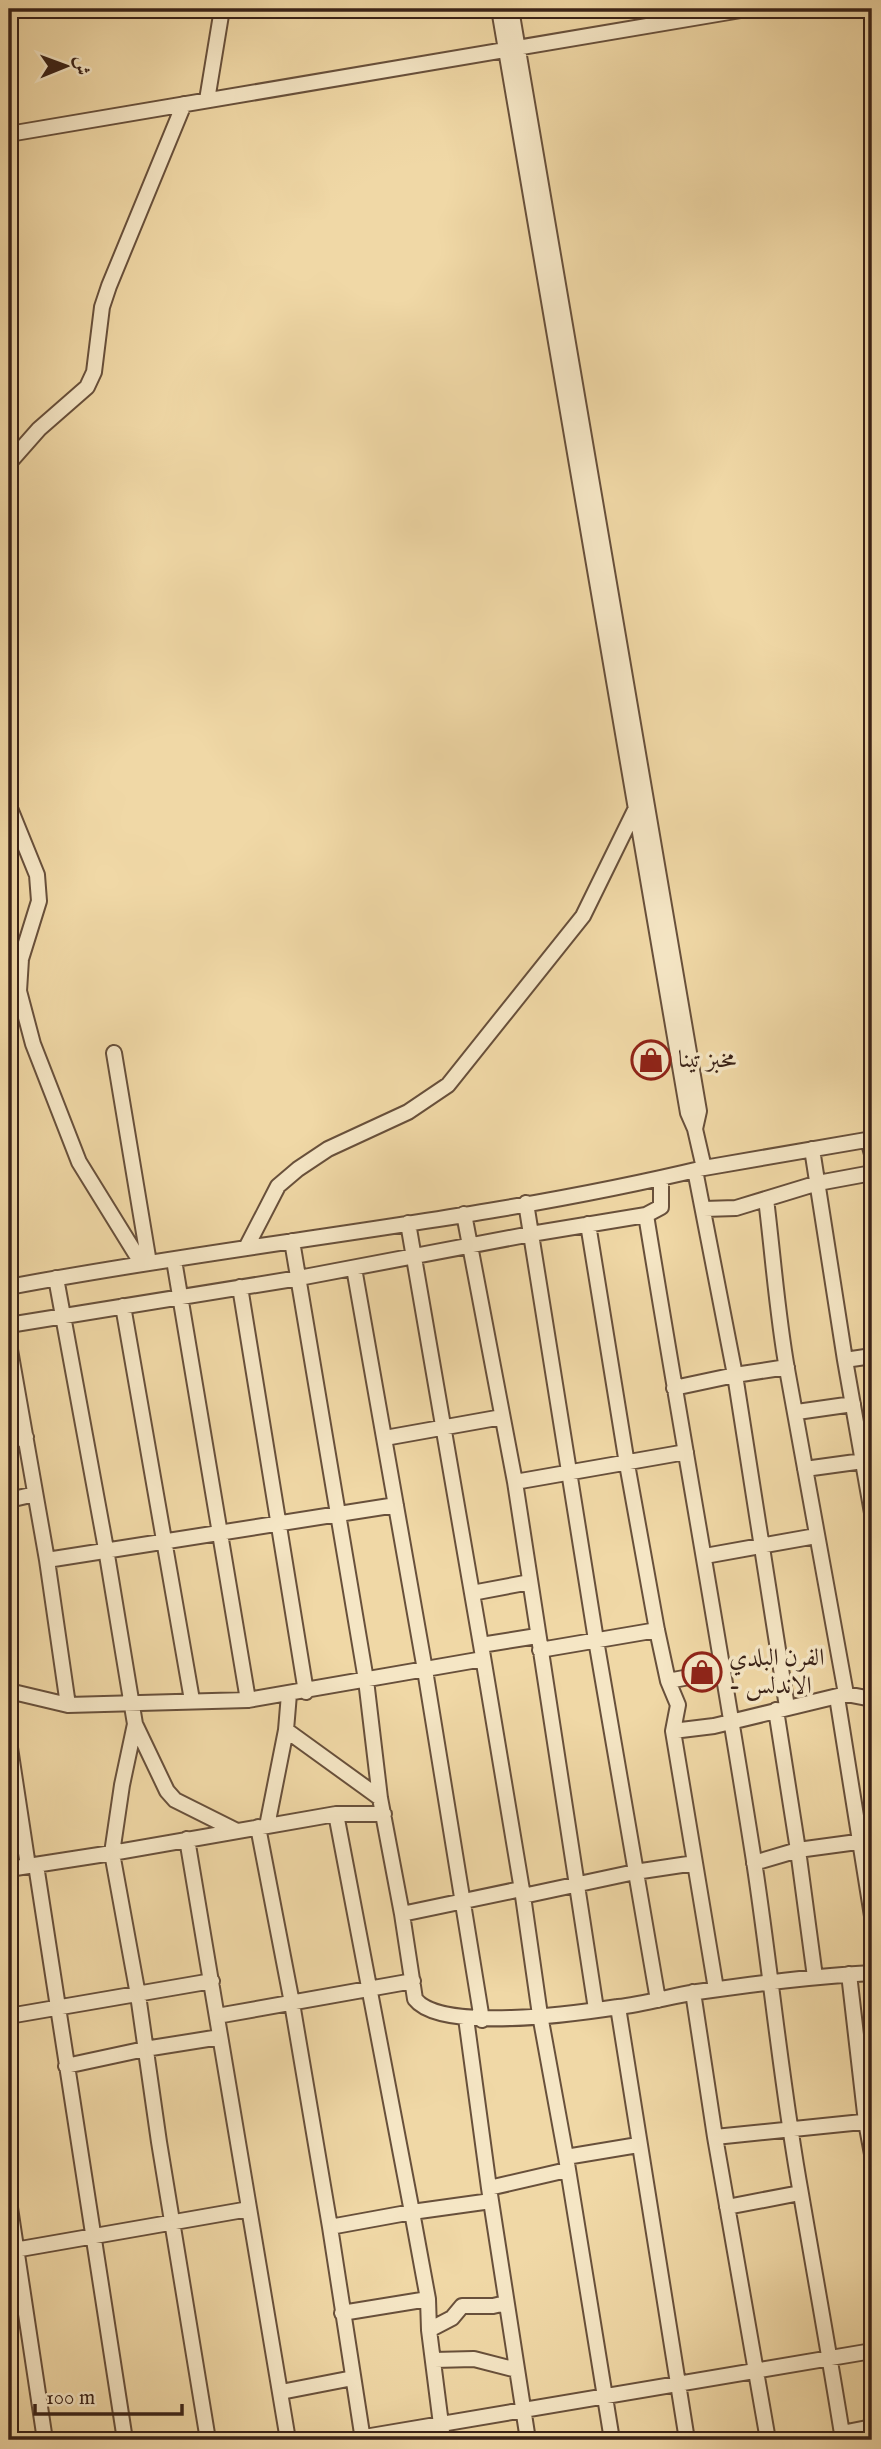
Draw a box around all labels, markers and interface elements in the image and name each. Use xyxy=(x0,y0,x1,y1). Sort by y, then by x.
north arrow xyxy=(32,32,102,102)
text: ش xyxy=(69,56,93,75)
shop icon: مخبز تينا xyxy=(630,1039,672,1081)
place label: مخبز تينا xyxy=(678,1045,737,1076)
place label: الفرن البلدي - الاندلس xyxy=(729,1643,824,1702)
shop icon: الفرن البلدي - الاندلس xyxy=(681,1651,723,1693)
scale bar xyxy=(35,2372,182,2416)
text: 100 m xyxy=(46,2385,95,2412)

